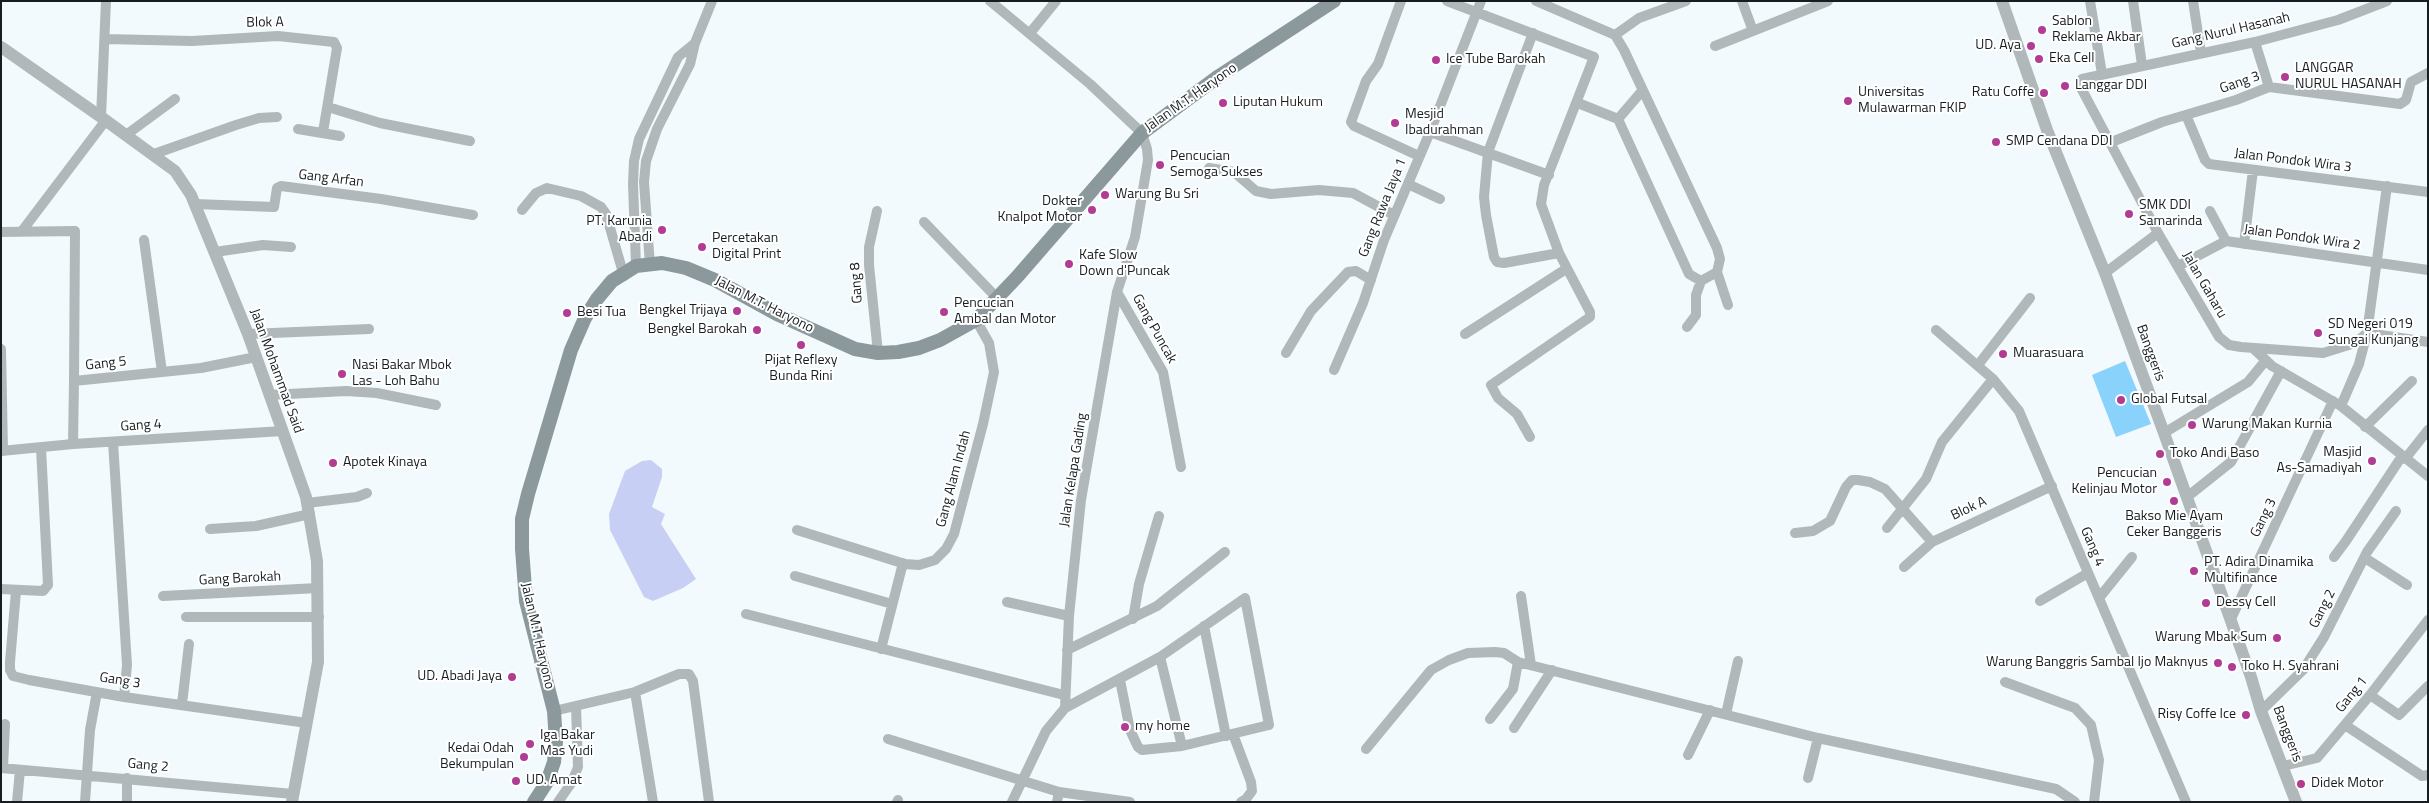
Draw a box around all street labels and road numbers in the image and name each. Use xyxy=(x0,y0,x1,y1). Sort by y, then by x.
street label: Gang Nurul Hasanah xyxy=(2170,9,2292,53)
street label: Blok A xyxy=(246,14,284,32)
street label: Jalan M.T. Haryono xyxy=(1142,60,1240,136)
street label: Gang 3 xyxy=(2218,68,2262,98)
street label: Jalan Pondok Wira 3 xyxy=(2233,145,2353,177)
street label: Gang Rawa Jaya 1 xyxy=(1355,156,1411,260)
street label: Gang Arfan xyxy=(297,167,365,191)
street label: Jalan Pondok Wira 2 xyxy=(2242,221,2362,255)
street label: Jalan Gaharu xyxy=(2178,249,2230,321)
street label: Gang 8 xyxy=(847,262,867,304)
street label: Jalan M.T. Haryono xyxy=(712,273,816,337)
street label: Gang Puncak xyxy=(1128,291,1180,367)
street label: Jalan Mohammad Said xyxy=(246,306,306,436)
street label: Banggeris xyxy=(2132,322,2168,384)
street label: Gang 5 xyxy=(85,353,127,375)
street label: Jalan Kelapa Gading xyxy=(1057,412,1091,528)
street label: Gang 4 xyxy=(120,416,162,436)
street label: Gang Alam Indah xyxy=(933,429,975,529)
street label: Blok A xyxy=(1949,493,1989,525)
street label: Gang 3 xyxy=(2247,496,2281,540)
street label: Gang 4 xyxy=(2076,525,2108,569)
street label: Gang Barokah xyxy=(198,568,282,590)
street label: Jalan M.T. Haryono xyxy=(517,581,557,691)
street label: Gang 2 xyxy=(2306,587,2340,631)
street label: Gang 3 xyxy=(98,669,142,693)
street label: Gang 1 xyxy=(2332,674,2372,716)
street label: Banggeris xyxy=(2269,703,2305,765)
street label: Gang 2 xyxy=(127,756,169,776)

